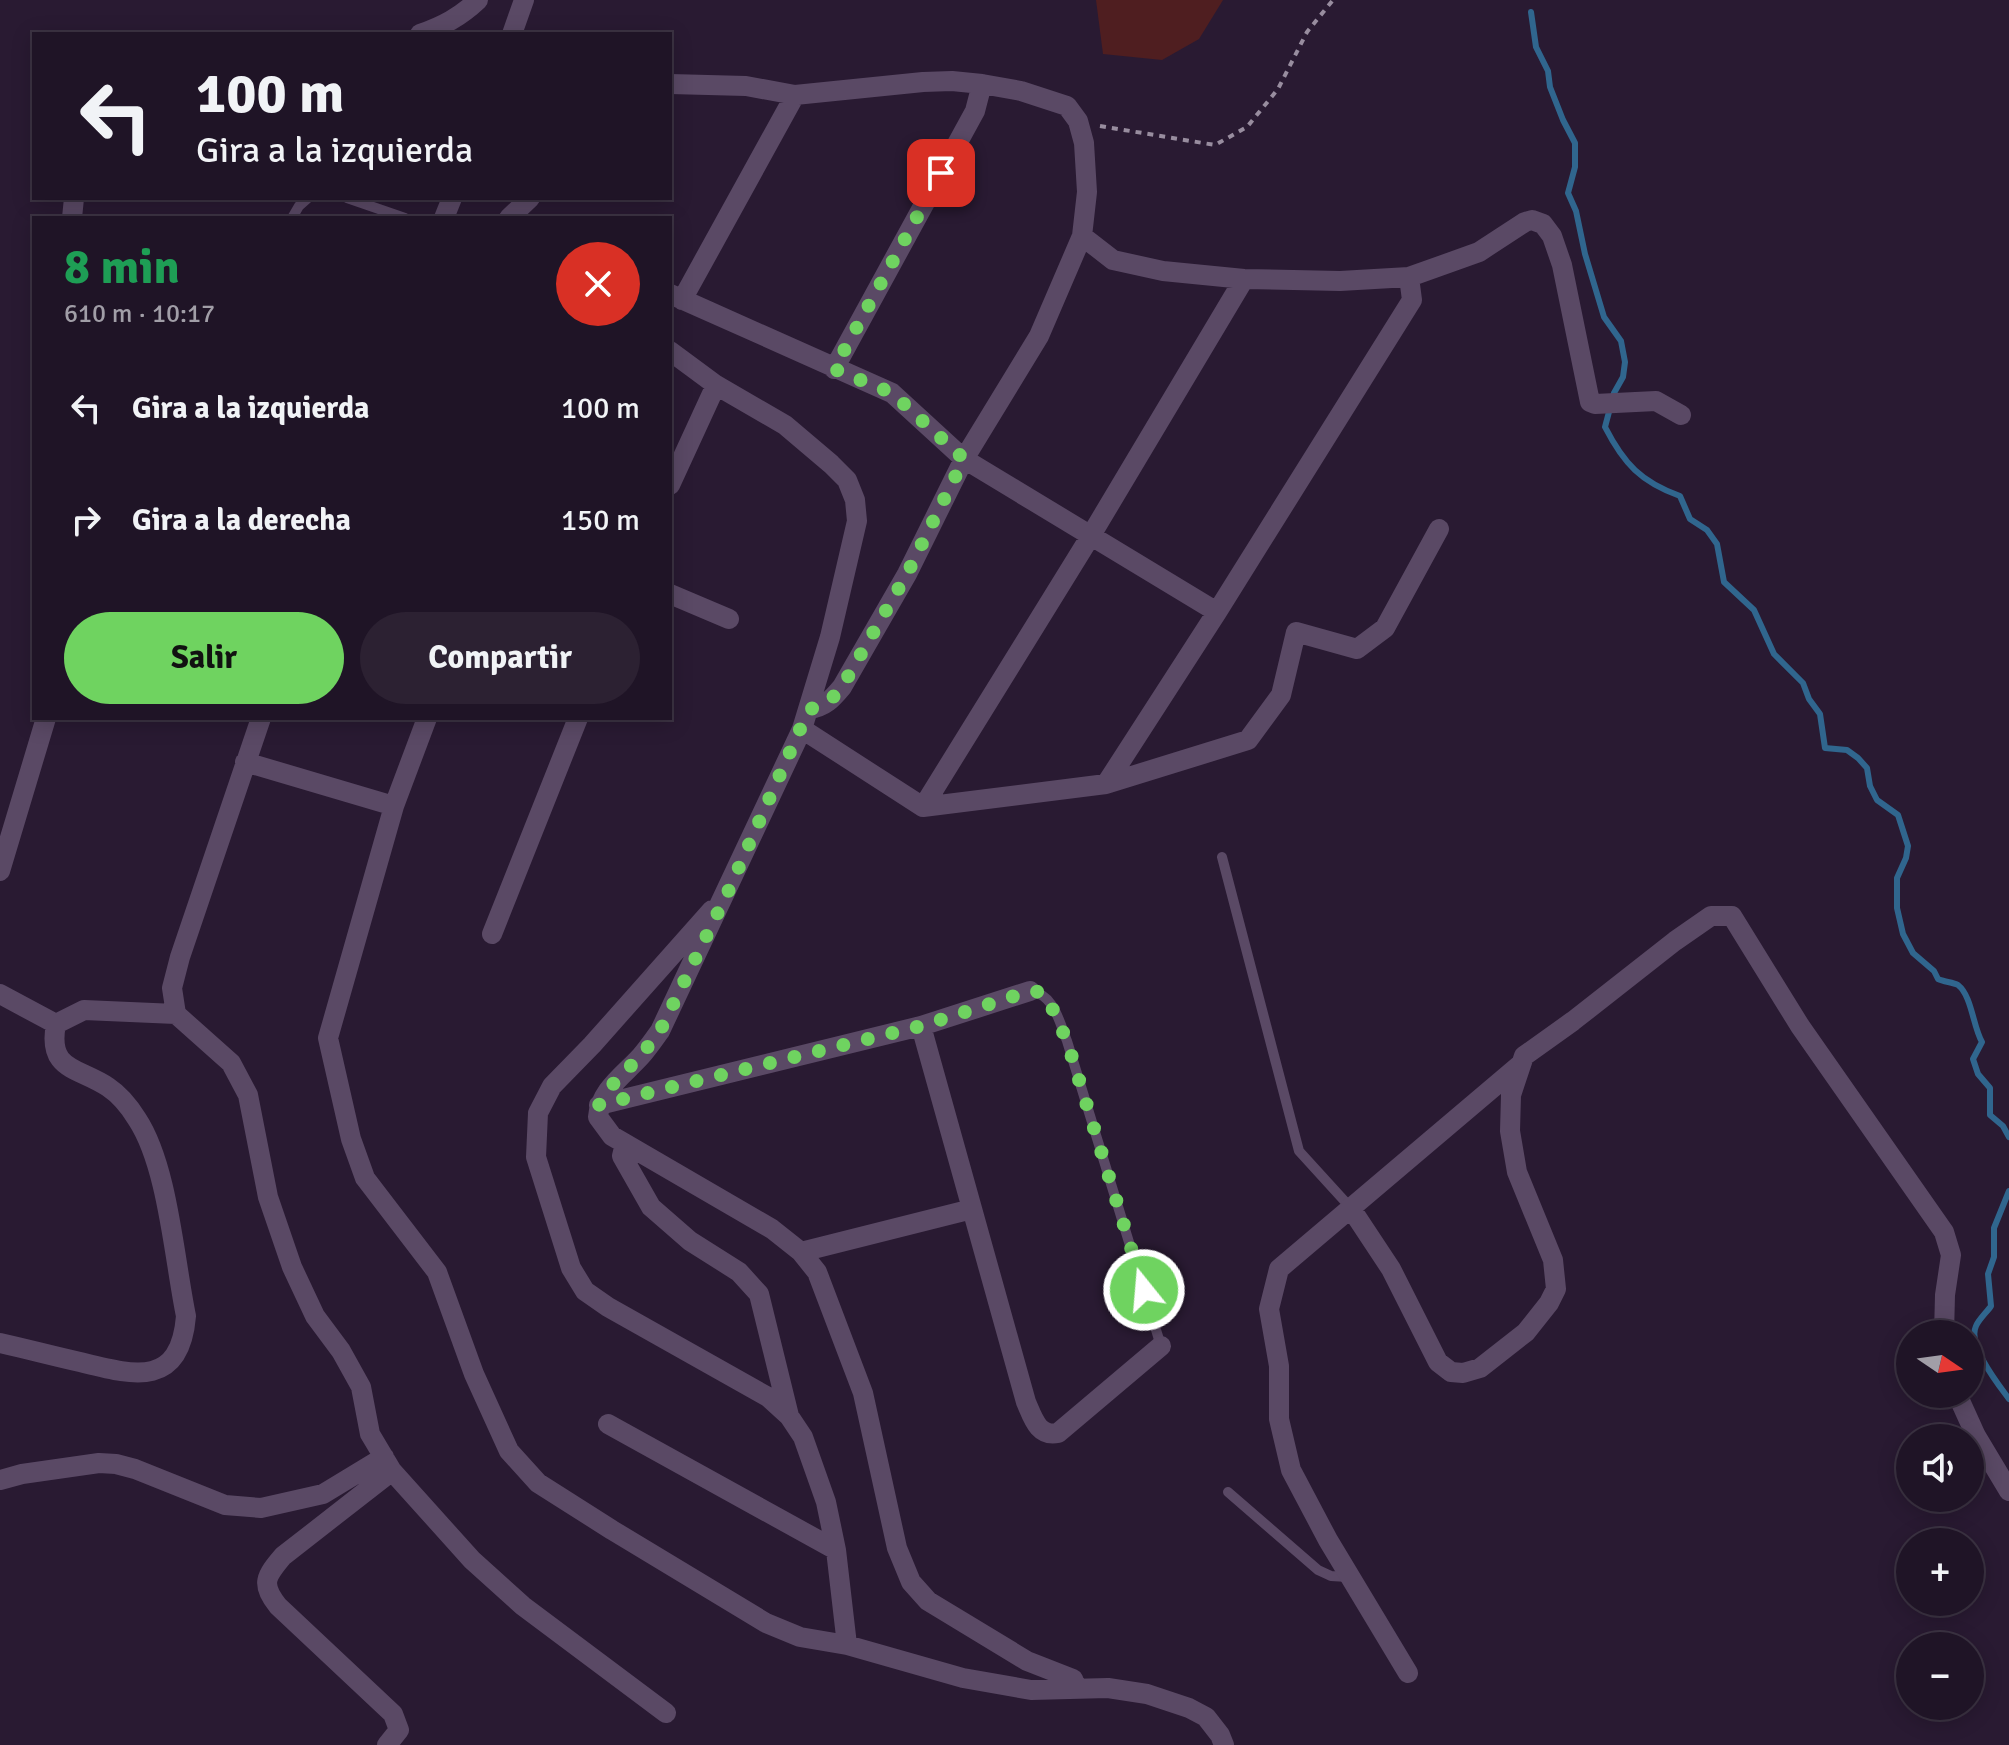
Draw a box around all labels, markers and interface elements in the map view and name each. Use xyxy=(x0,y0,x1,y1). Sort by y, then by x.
text: 100 m xyxy=(196,59,344,128)
icon: left xyxy=(64,64,168,168)
text: Gira a la izquierda xyxy=(196,128,473,173)
pin xyxy=(907,139,975,207)
icon: arrive xyxy=(919,151,963,195)
text: 8 min xyxy=(64,238,180,297)
button: close xyxy=(556,242,640,326)
text: 610 m · 10:17 xyxy=(64,298,215,330)
icon: left xyxy=(64,386,108,430)
text: Gira a la izquierda xyxy=(132,390,369,427)
text: 100 m xyxy=(561,390,640,427)
icon: right xyxy=(64,498,108,542)
text: Gira a la derecha xyxy=(132,502,351,539)
text: 150 m xyxy=(561,502,640,539)
button: Salir xyxy=(64,612,344,704)
button: Compartir xyxy=(360,612,640,704)
position arrow xyxy=(1102,1248,1186,1332)
north arrow xyxy=(1896,1320,1984,1408)
map controls xyxy=(1896,1320,1984,1720)
button: sound xyxy=(1896,1424,1984,1512)
button: + xyxy=(1896,1528,1984,1616)
button: − xyxy=(1896,1632,1984,1720)

